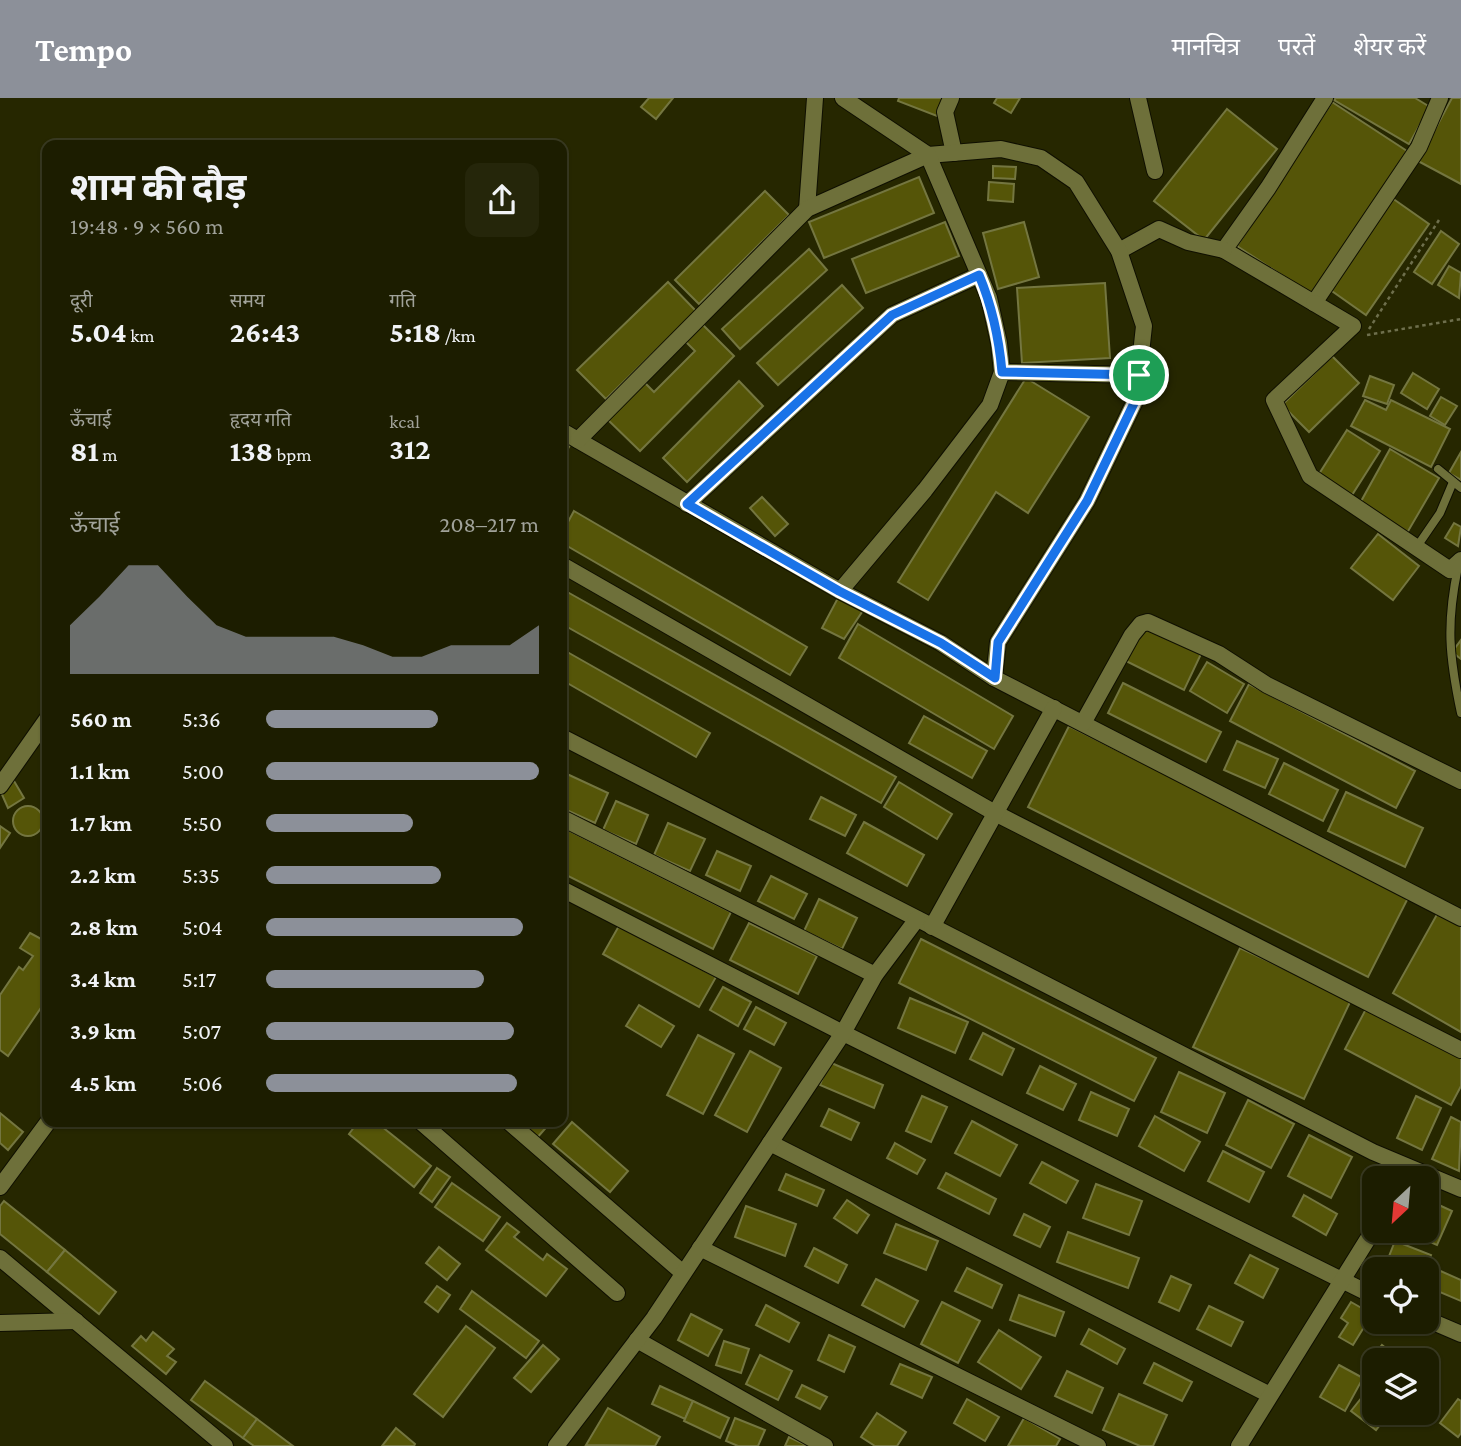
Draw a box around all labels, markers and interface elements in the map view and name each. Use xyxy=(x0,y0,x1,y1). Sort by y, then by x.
text: Tempo xyxy=(35,31,132,68)
text: मानचित्र xyxy=(1171,33,1240,60)
text: परतें xyxy=(1278,33,1315,60)
text: शेयर करें xyxy=(1353,33,1426,60)
button: share xyxy=(465,163,539,237)
text: शाम की दौड़ xyxy=(70,166,246,208)
text: 19:48 · 9 × 560 m xyxy=(70,213,224,239)
text: दूरी xyxy=(70,290,93,311)
text: समय xyxy=(230,290,265,311)
text: गति xyxy=(389,290,416,311)
text: 5.04 xyxy=(70,315,127,348)
text: 26:43 xyxy=(230,315,300,348)
text: 5:18 xyxy=(389,315,441,348)
text: km xyxy=(127,325,154,346)
text: /km xyxy=(441,325,476,346)
pin xyxy=(1109,345,1169,405)
icon: arrive xyxy=(1120,356,1158,394)
text: ऊँचाई xyxy=(70,409,111,430)
text: हृदय गति xyxy=(230,409,291,430)
text: kcal xyxy=(389,411,420,432)
text: 312 xyxy=(389,432,431,465)
text: 81 xyxy=(70,434,99,467)
text: 138 xyxy=(230,434,273,467)
text: m xyxy=(99,444,118,465)
text: bpm xyxy=(273,444,312,465)
text: ऊँचाई xyxy=(70,511,120,537)
text: 208–217 m xyxy=(439,511,539,537)
text: 560 m xyxy=(70,706,132,732)
text: 5:36 xyxy=(182,706,221,732)
text: 1.1 km xyxy=(70,758,130,784)
text: 5:00 xyxy=(182,758,224,784)
text: 1.7 km xyxy=(70,810,132,836)
text: 5:50 xyxy=(182,810,222,836)
text: 2.2 km xyxy=(70,862,136,888)
text: 5:35 xyxy=(182,862,220,888)
text: 2.8 km xyxy=(70,914,138,940)
text: 5:04 xyxy=(182,914,223,940)
text: 3.4 km xyxy=(70,966,136,992)
text: 5:17 xyxy=(182,966,216,992)
text: 3.9 km xyxy=(70,1018,136,1044)
text: 5:07 xyxy=(182,1018,221,1044)
text: 4.5 km xyxy=(70,1070,136,1096)
text: 5:06 xyxy=(182,1070,223,1096)
north arrow xyxy=(1362,1166,1438,1242)
map controls xyxy=(1362,1166,1439,1425)
button: locate xyxy=(1362,1257,1439,1334)
button: layers xyxy=(1362,1348,1439,1425)

